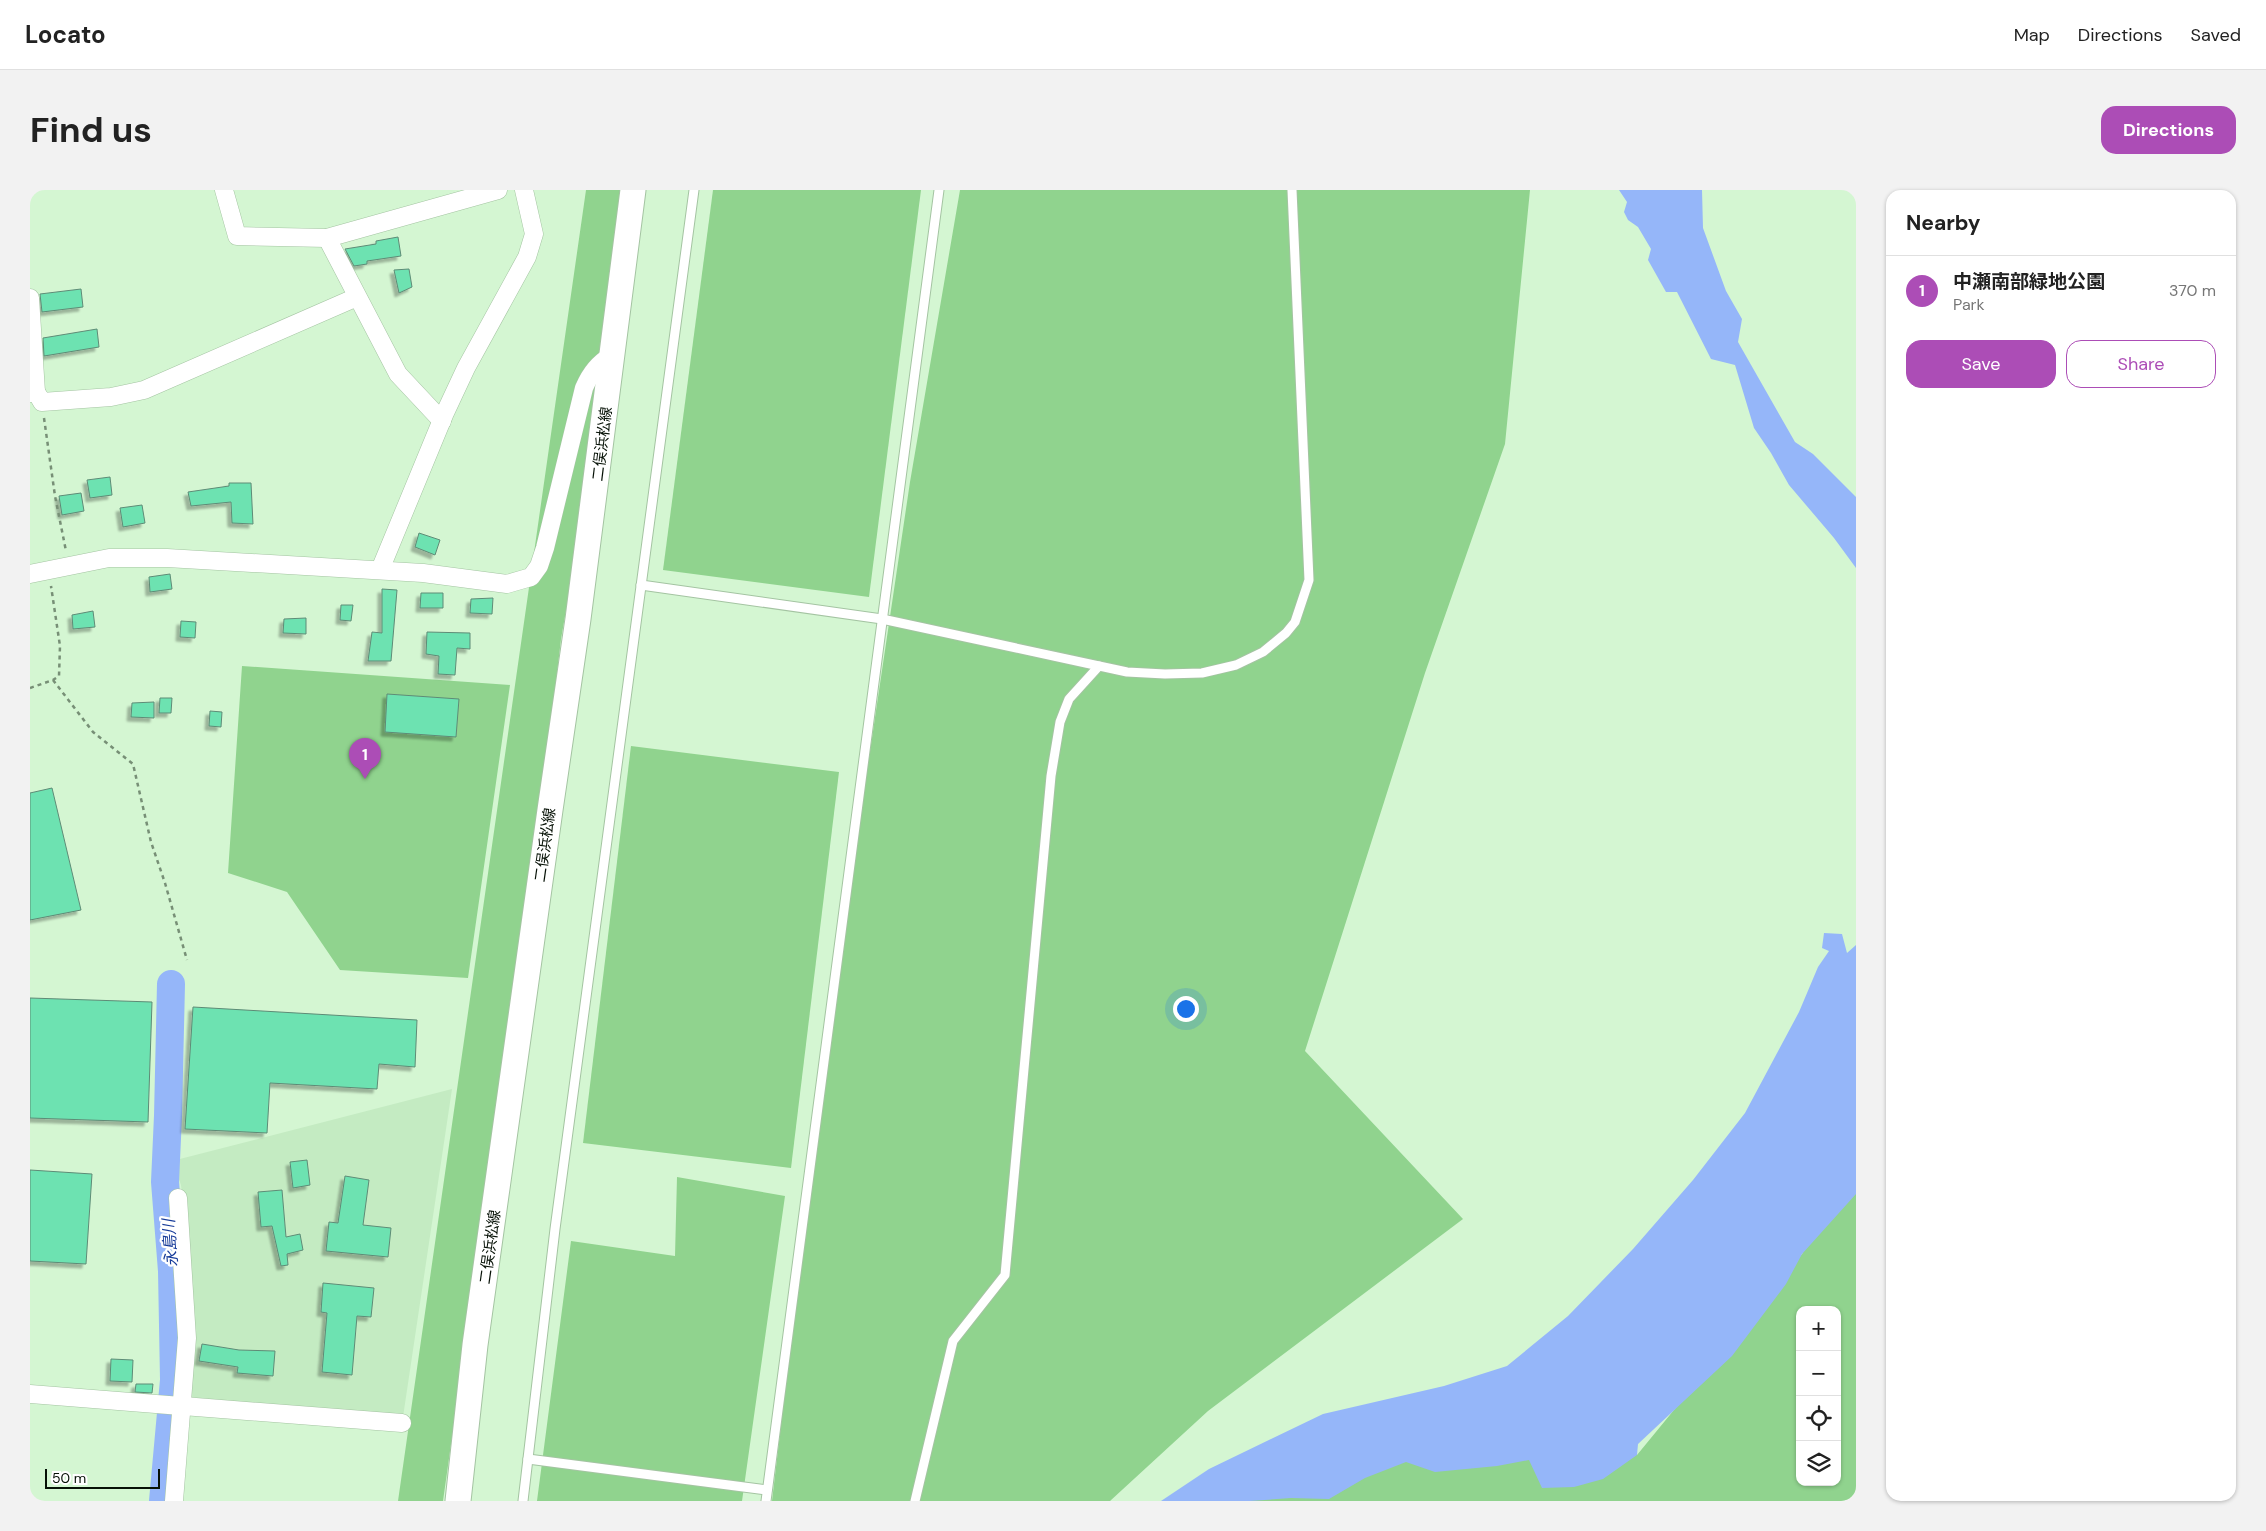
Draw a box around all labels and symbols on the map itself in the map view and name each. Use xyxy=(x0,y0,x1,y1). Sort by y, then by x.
street label: 二俣浜松線 xyxy=(588,406,616,482)
pin: 1 xyxy=(349,738,381,779)
street label: 二俣浜松線 xyxy=(530,806,560,884)
your location xyxy=(1173,996,1199,1022)
street label: 二俣浜松線 xyxy=(475,1208,505,1286)
water label: 永島川 xyxy=(158,1216,182,1268)
scale bar xyxy=(45,1466,160,1489)

